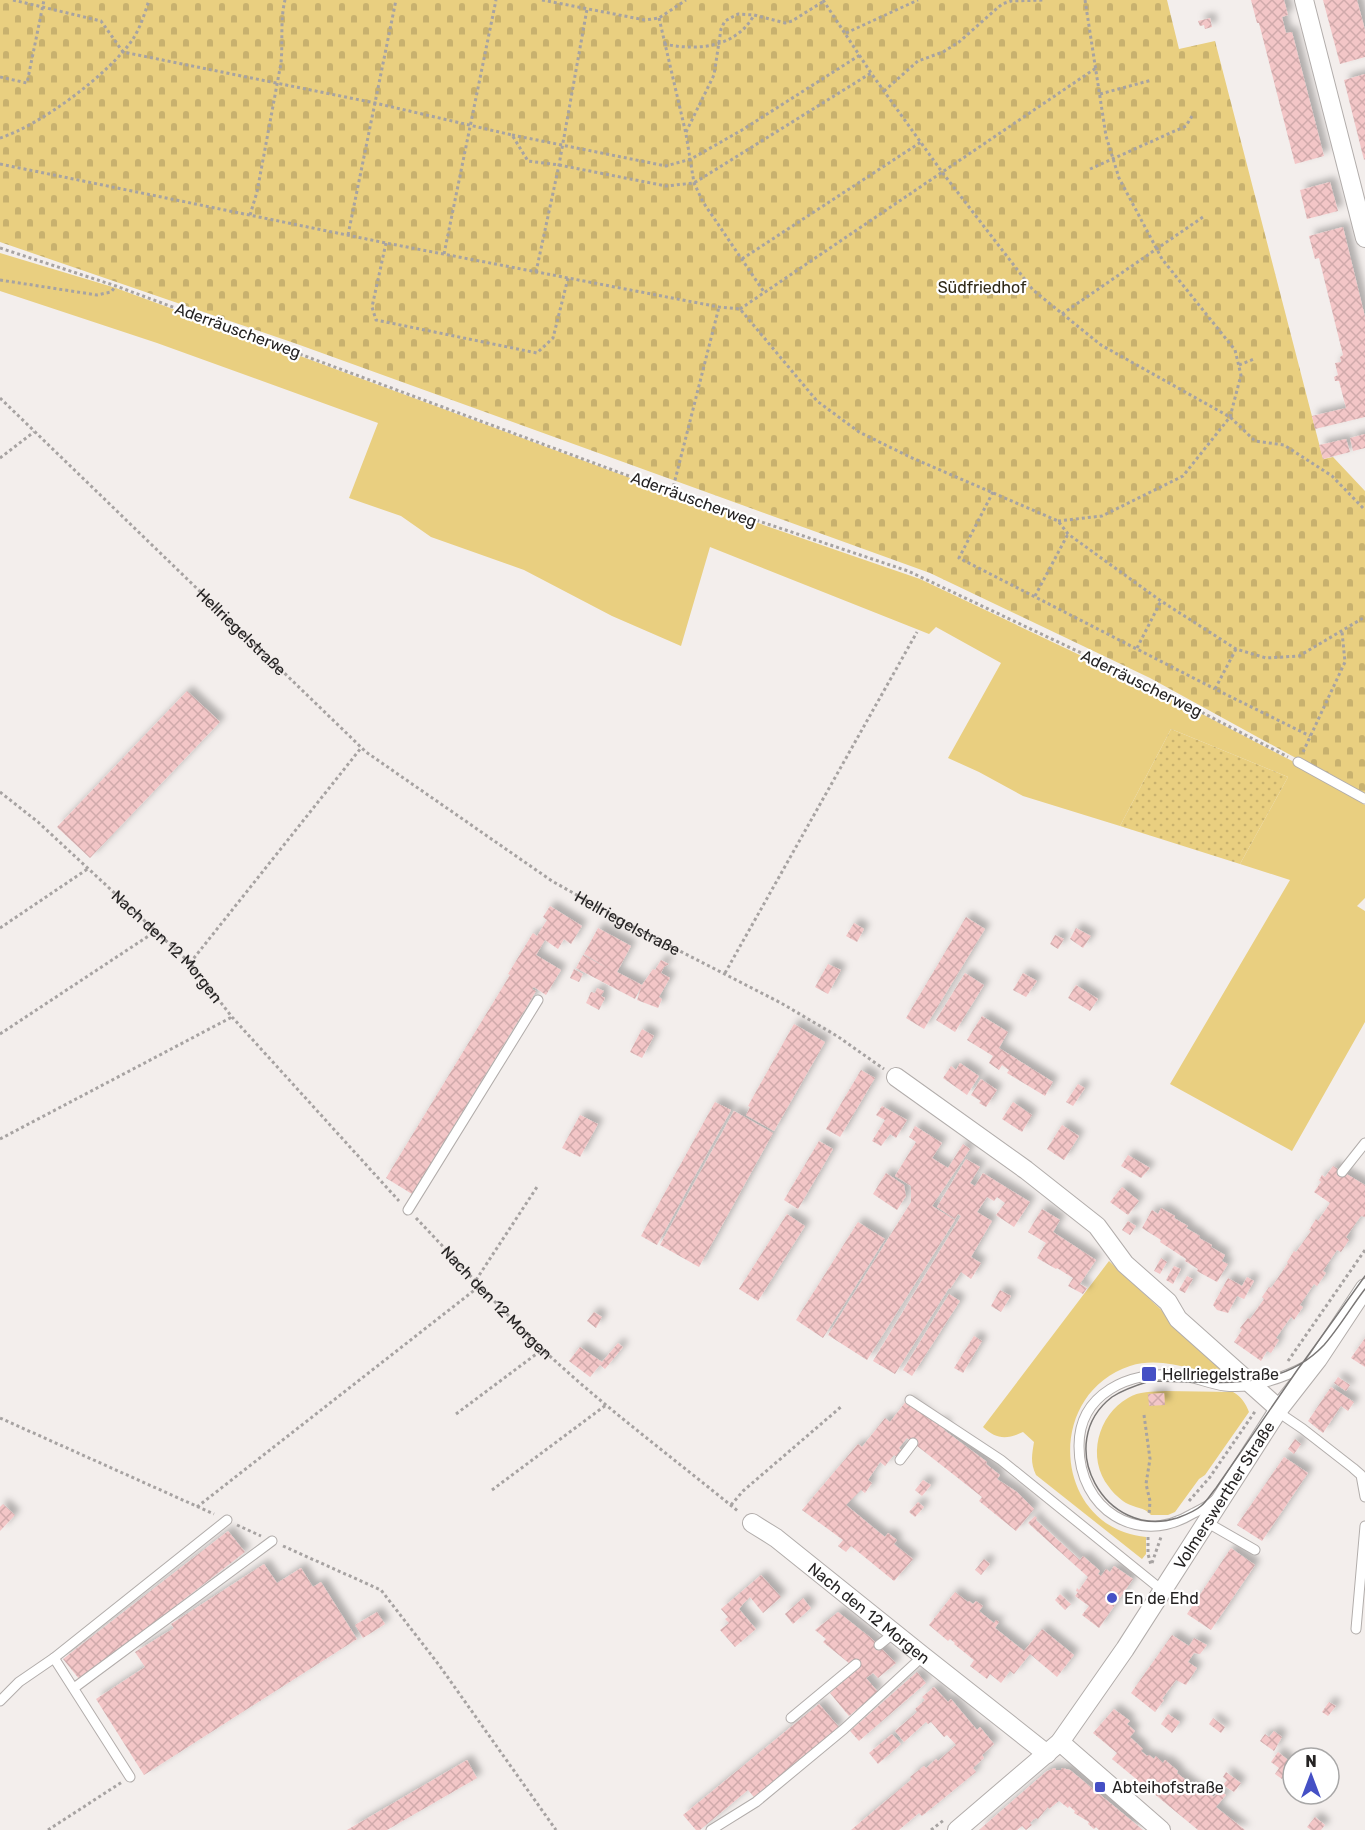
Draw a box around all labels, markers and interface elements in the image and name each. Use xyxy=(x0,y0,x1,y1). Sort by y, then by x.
park label: Südfriedhof xyxy=(938,278,1027,297)
street label: Aderräuscherweg xyxy=(172,299,303,362)
street label: Aderräuscherweg xyxy=(628,468,759,531)
street label: Hellriegelstraße xyxy=(192,584,290,680)
street label: Aderräuscherweg xyxy=(1078,646,1205,721)
street label: Nach den 12 Morgen xyxy=(108,886,226,1007)
street label: Hellriegelstraße xyxy=(571,887,683,960)
street label: Nach den 12 Morgen xyxy=(437,1242,556,1363)
marker: Hellriegelstraße xyxy=(1140,1365,1158,1383)
place label: Hellriegelstraße xyxy=(1162,1365,1279,1384)
street label: Volmerswerther Straße xyxy=(1170,1418,1279,1573)
street label: Nach den 12 Morgen xyxy=(804,1559,934,1668)
place label: En de Ehd xyxy=(1124,1589,1199,1608)
marker: En de Ehd xyxy=(1105,1591,1119,1605)
north arrow xyxy=(1281,1746,1341,1806)
text: N xyxy=(1305,1752,1317,1771)
place label: Abteihofstraße xyxy=(1112,1778,1224,1797)
marker: Abteihofstraße xyxy=(1093,1780,1107,1794)

